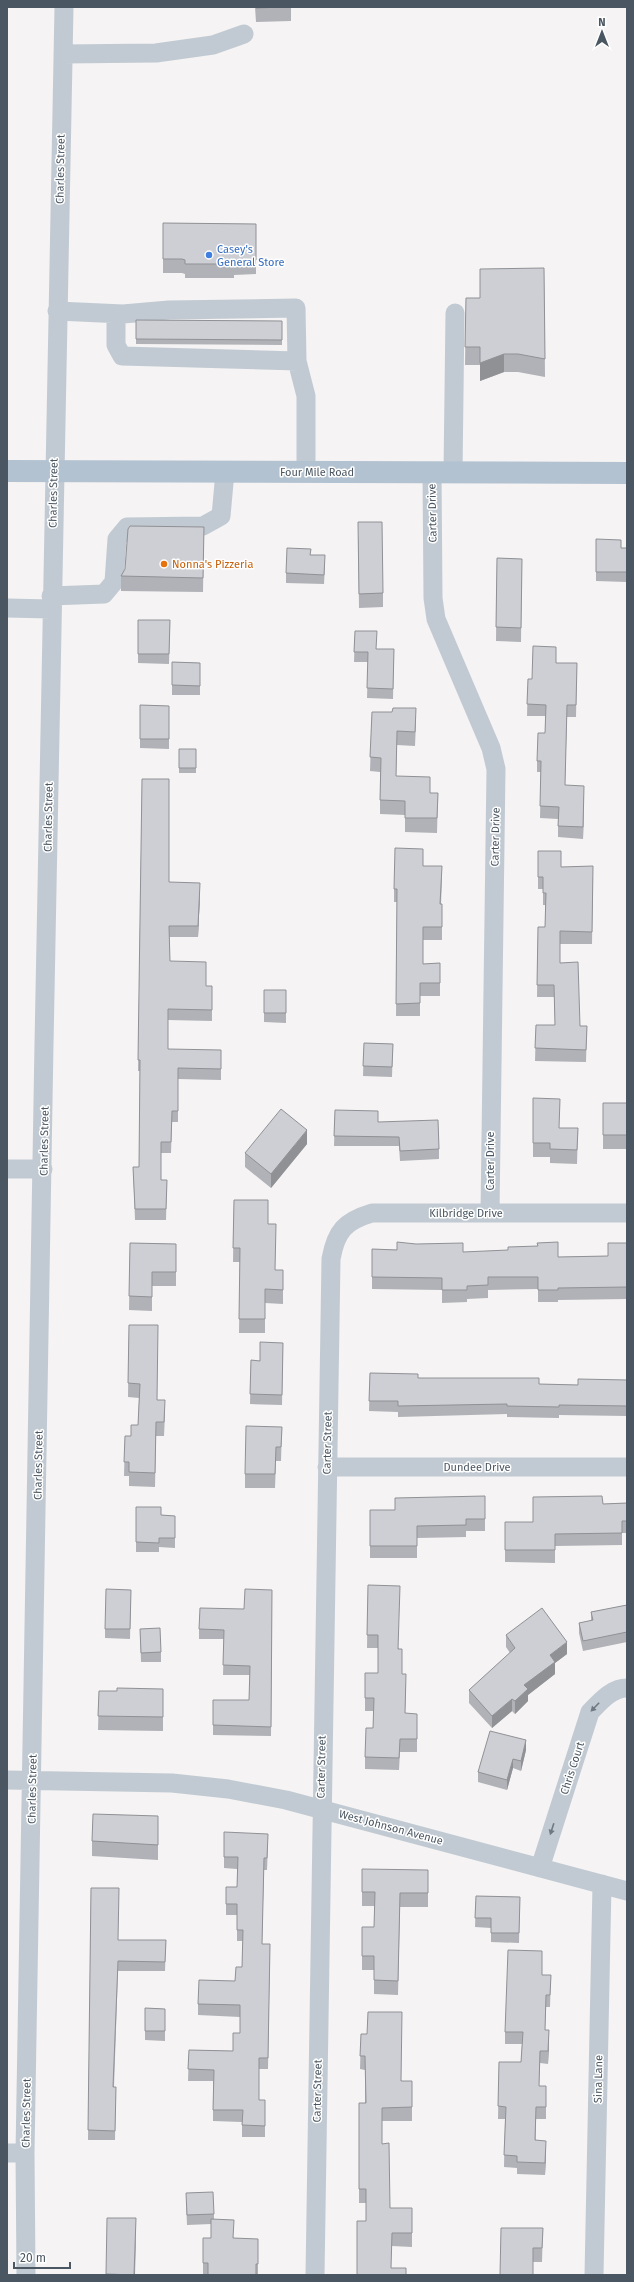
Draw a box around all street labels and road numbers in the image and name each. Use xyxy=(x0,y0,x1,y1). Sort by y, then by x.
street label: Charles Street xyxy=(53,134,68,204)
street label: Charles Street xyxy=(46,458,61,528)
street label: Four Mile Road xyxy=(280,466,354,479)
street label: Carter Drive xyxy=(425,483,440,543)
street label: Charles Street xyxy=(41,782,56,852)
street label: Carter Drive xyxy=(488,807,503,867)
street label: Charles Street xyxy=(37,1106,52,1176)
street label: Carter Drive xyxy=(484,1131,497,1191)
street label: Kilbridge Drive xyxy=(429,1207,503,1220)
street label: Carter Street xyxy=(320,1411,335,1475)
street label: Charles Street xyxy=(31,1430,46,1500)
street label: Dundee Drive xyxy=(443,1461,511,1474)
street label: Carter Street xyxy=(314,1735,329,1799)
street label: Chris Court xyxy=(558,1740,587,1796)
street label: Charles Street xyxy=(25,1754,40,1824)
street label: West Johnson Avenue xyxy=(337,1807,444,1848)
street label: Sina Lane xyxy=(592,2055,605,2103)
street label: Carter Street xyxy=(310,2059,325,2123)
street label: Charles Street xyxy=(19,2078,34,2148)

